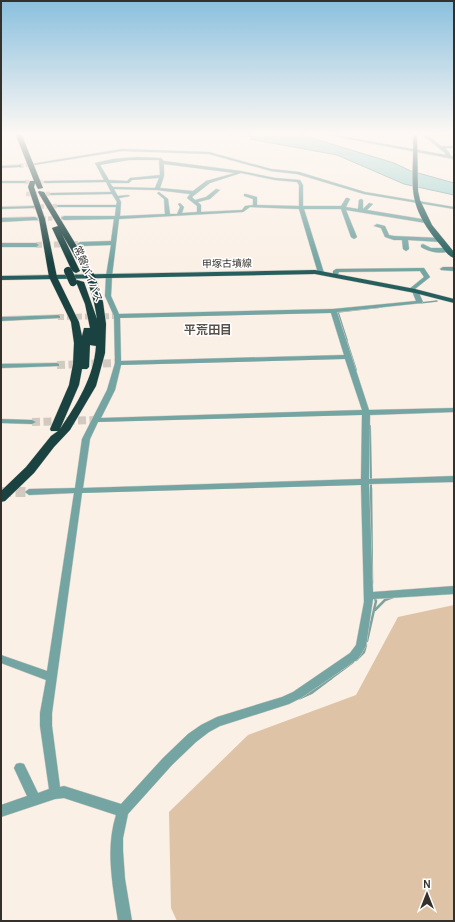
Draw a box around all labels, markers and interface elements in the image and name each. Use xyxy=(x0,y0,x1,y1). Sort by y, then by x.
street label: 常磐バイパス xyxy=(71,244,105,304)
street label: 甲塚古墳線 xyxy=(202,258,252,270)
district label: 平荒田目 xyxy=(184,323,232,337)
north arrow xyxy=(407,874,447,914)
text: N xyxy=(423,878,431,891)

